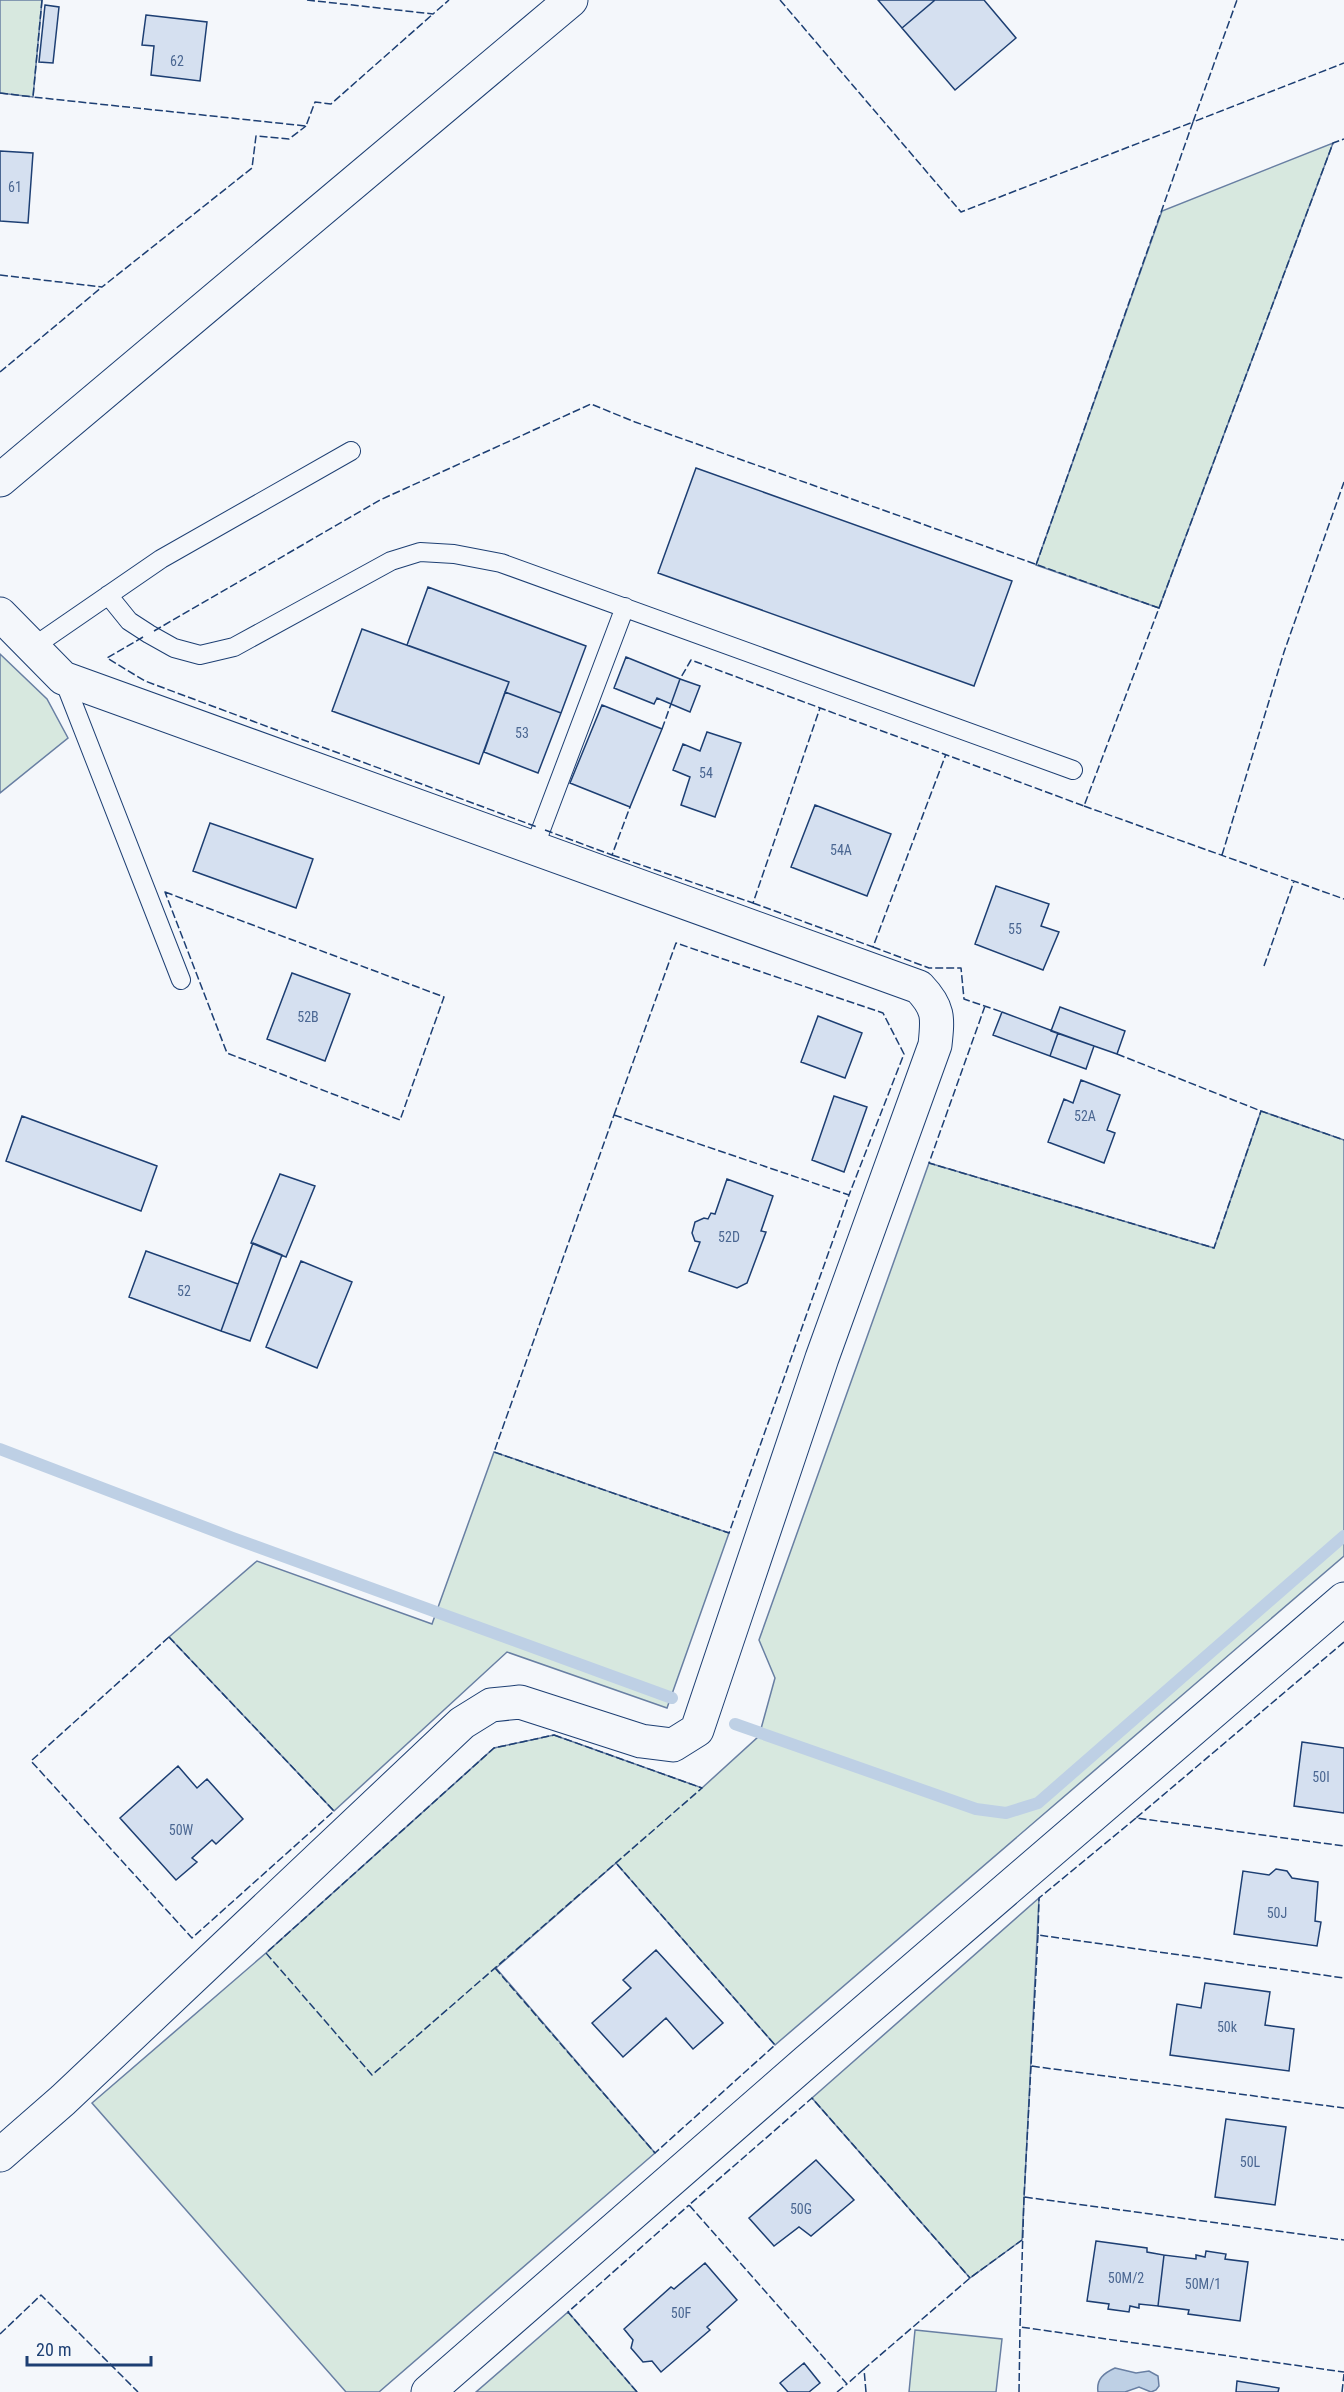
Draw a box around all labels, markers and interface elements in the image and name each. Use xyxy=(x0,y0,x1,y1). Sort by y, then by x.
house number: 62 xyxy=(170,53,184,69)
house number: 61 xyxy=(8,179,22,195)
house number: 53 xyxy=(515,725,529,741)
house number: 54 xyxy=(699,765,713,781)
house number: 54A xyxy=(830,842,852,858)
house number: 55 xyxy=(1008,921,1022,937)
house number: 52B xyxy=(297,1009,319,1025)
house number: 52A xyxy=(1074,1108,1096,1124)
house number: 52D xyxy=(718,1229,740,1245)
house number: 52 xyxy=(177,1283,191,1299)
house number: 50I xyxy=(1312,1769,1330,1785)
house number: 50W xyxy=(169,1822,194,1838)
house number: 50J xyxy=(1267,1905,1287,1921)
house number: 50k xyxy=(1217,2019,1238,2035)
house number: 50L xyxy=(1240,2154,1261,2170)
house number: 50G xyxy=(790,2201,812,2217)
house number: 50M/2 xyxy=(1108,2270,1144,2286)
house number: 50M/1 xyxy=(1185,2276,1221,2292)
house number: 50F xyxy=(671,2305,692,2321)
scale bar xyxy=(27,2329,152,2367)
text: 20 m xyxy=(36,2339,71,2360)

